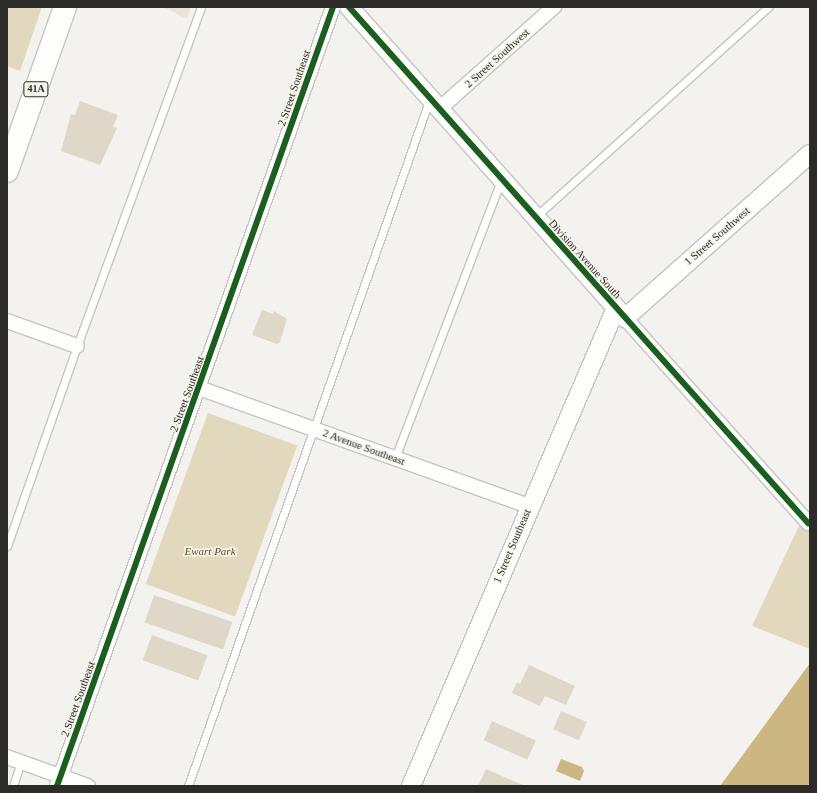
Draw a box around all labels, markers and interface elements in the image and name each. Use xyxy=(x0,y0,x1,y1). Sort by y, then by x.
street label: 2 Street Southwest xyxy=(462,25,532,91)
street label: 2 Street Southeast xyxy=(275,48,313,128)
road number: 41A xyxy=(23,81,49,97)
street label: 1 Street Southwest xyxy=(682,204,752,268)
street label: Division Avenue South xyxy=(546,217,624,301)
street label: 2 Street Southeast xyxy=(167,354,207,434)
street label: 2 Avenue Southeast xyxy=(321,426,407,468)
street label: 1 Street Southeast xyxy=(490,507,534,585)
park label: Ewart Park xyxy=(184,544,236,558)
street label: 2 Street Southeast xyxy=(58,659,98,739)

